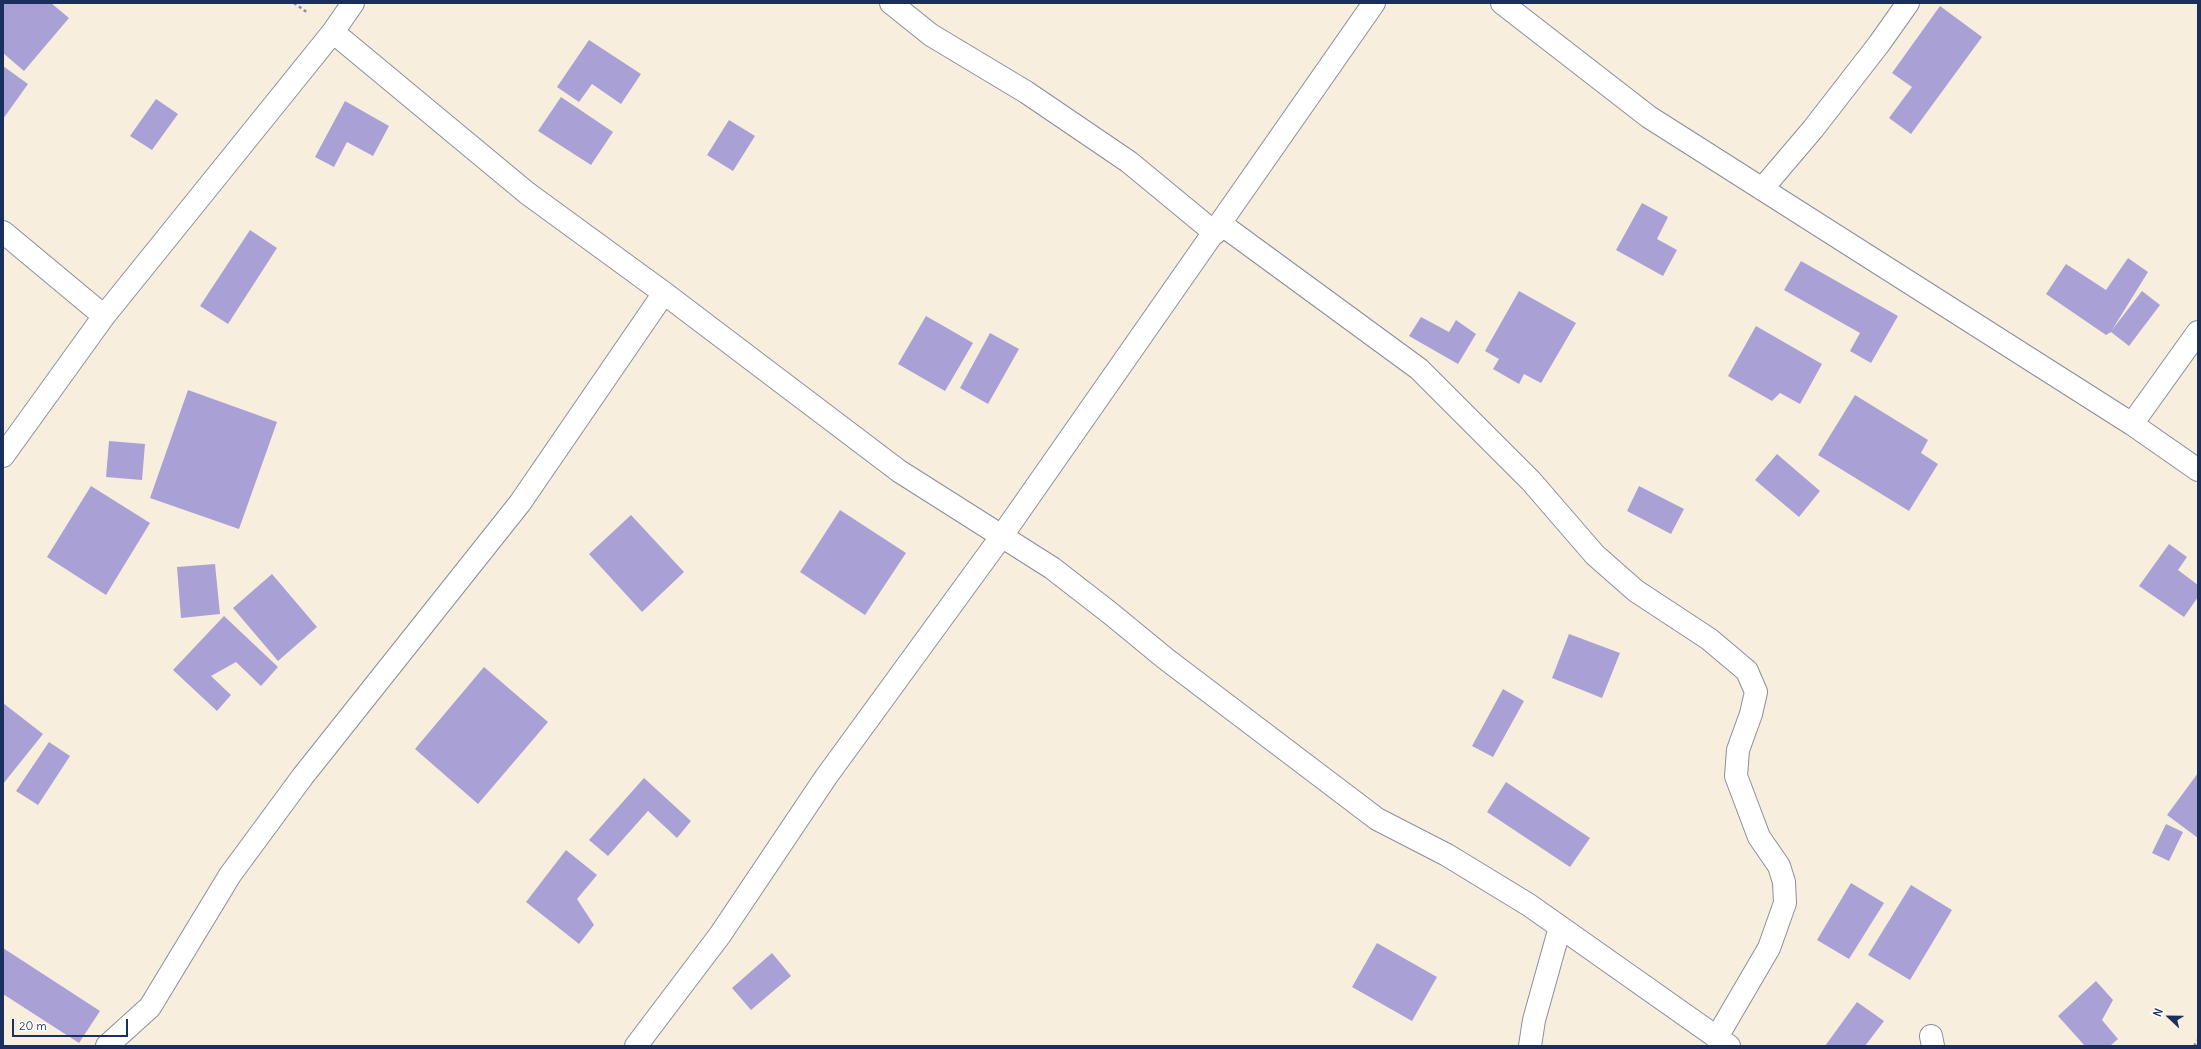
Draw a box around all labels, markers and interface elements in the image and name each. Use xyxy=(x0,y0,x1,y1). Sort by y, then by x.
north arrow xyxy=(2149,997,2189,1037)
text: N xyxy=(2150,1006,2166,1019)
scale bar xyxy=(14,1011,130,1037)
text: 20 m xyxy=(19,1018,47,1033)

